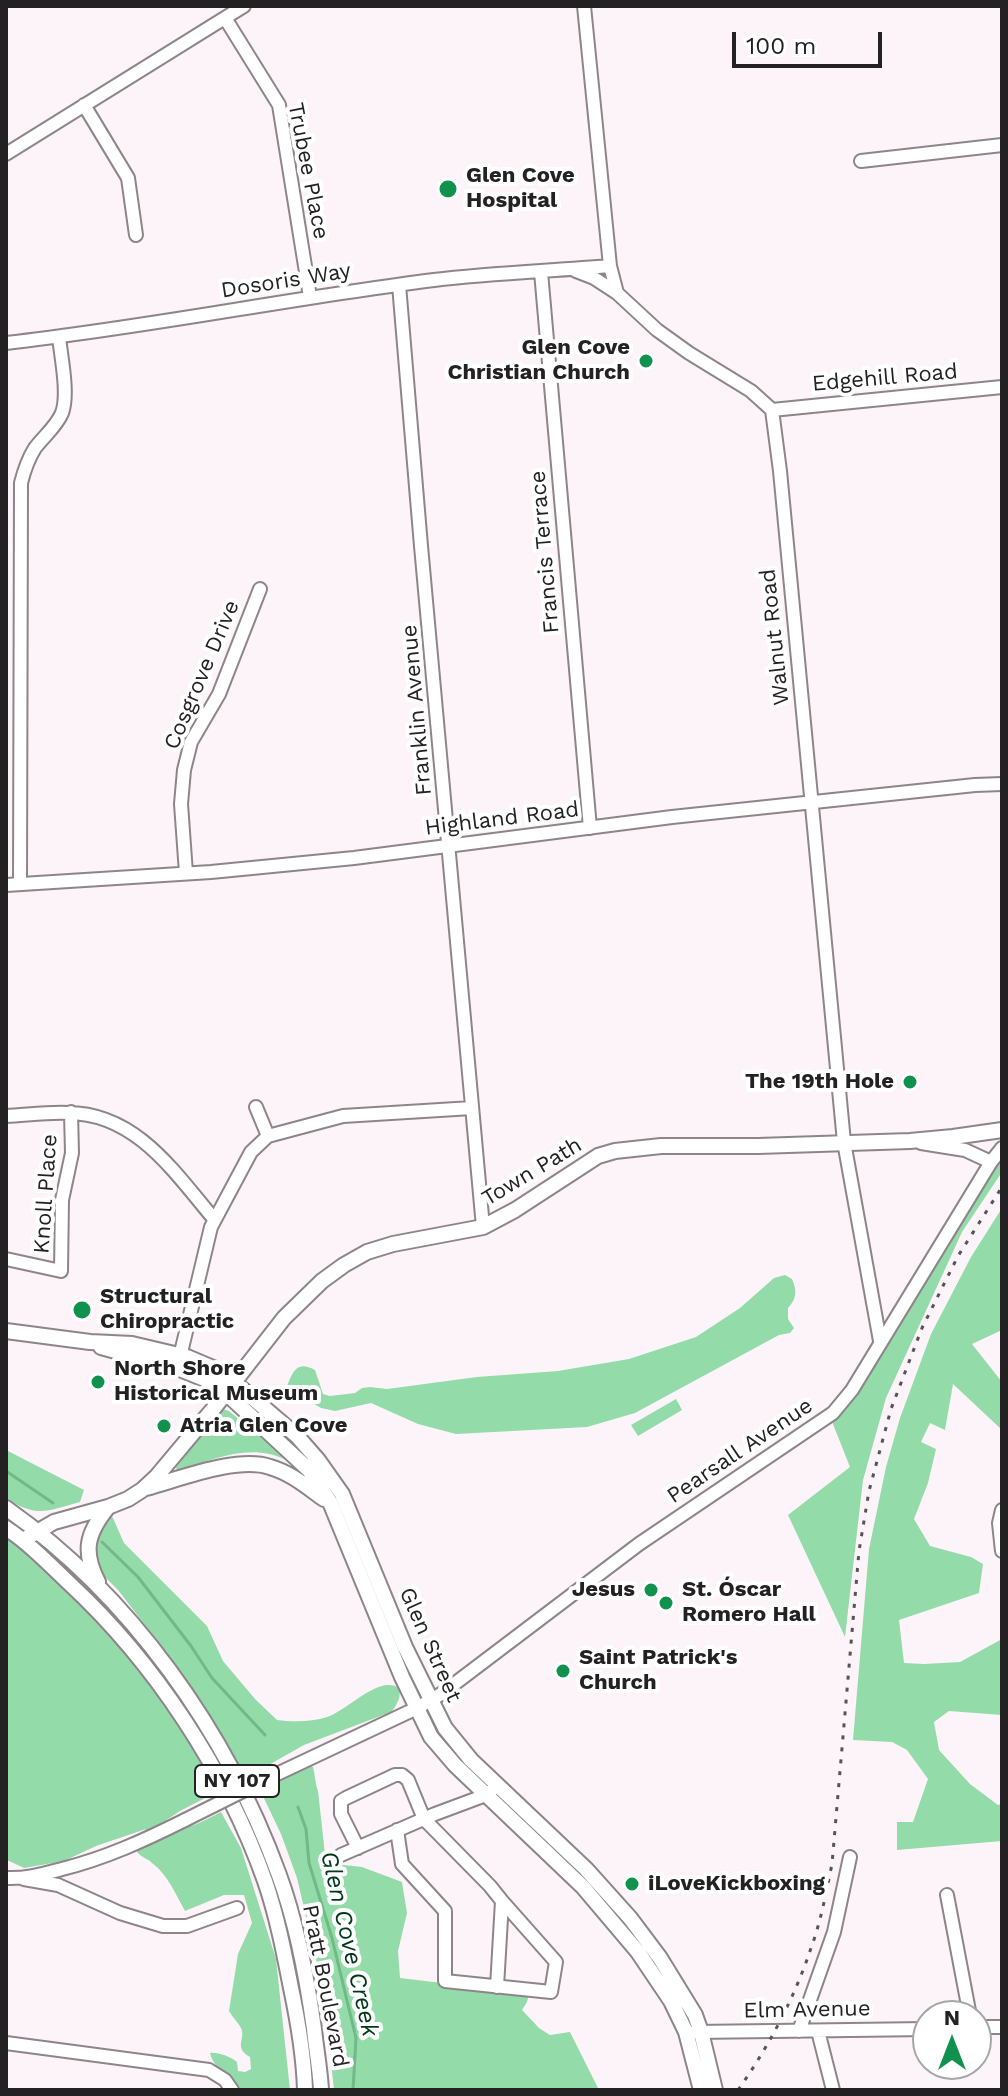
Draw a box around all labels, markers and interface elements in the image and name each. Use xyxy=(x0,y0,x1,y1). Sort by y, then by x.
scale bar xyxy=(736,16,886,66)
text: 100 m xyxy=(746,32,816,60)
street label: Trubee Place xyxy=(282,100,334,242)
place label: Glen Cove Hospital xyxy=(466,163,575,214)
marker: Glen Cove Hospital xyxy=(437,178,459,200)
street label: Dosoris Way xyxy=(219,258,353,304)
place label: Glen Cove Christian Church xyxy=(447,335,630,386)
marker: Glen Cove Christian Church xyxy=(637,352,655,370)
street label: Edgehill Road xyxy=(811,358,959,398)
street label: Francis Terrace xyxy=(525,470,565,634)
street label: Walnut Road xyxy=(755,567,795,707)
street label: Cosgrove Drive xyxy=(159,596,245,754)
street label: Franklin Avenue xyxy=(396,624,438,796)
street label: Highland Road xyxy=(423,796,581,842)
place label: The 19th Hole xyxy=(745,1069,894,1095)
marker: The 19th Hole xyxy=(901,1073,919,1091)
street label: Town Path xyxy=(477,1132,587,1212)
street label: Knoll Place xyxy=(29,1133,63,1255)
place label: Structural Chiropractic xyxy=(100,1284,234,1336)
marker: Structural Chiropractic xyxy=(71,1299,93,1321)
place label: North Shore Historical Museum xyxy=(114,1356,318,1408)
marker: North Shore Historical Museum xyxy=(89,1373,107,1391)
street label: Pearsall Avenue xyxy=(662,1393,818,1509)
place label: Atria Glen Cove xyxy=(180,1413,347,1439)
marker: Atria Glen Cove xyxy=(155,1417,173,1435)
place label: Jesus xyxy=(572,1577,635,1603)
place label: St. Óscar Romero Hall xyxy=(682,1577,816,1628)
marker: Jesus xyxy=(642,1581,660,1599)
street label: Glen Street xyxy=(393,1584,467,1706)
marker: St. Óscar Romero Hall xyxy=(657,1594,675,1612)
place label: Saint Patrick's Church xyxy=(579,1645,737,1696)
marker: Saint Patrick's Church xyxy=(554,1662,572,1680)
road number: NY 107 xyxy=(195,1765,279,1797)
water label: Glen Cove Creek xyxy=(314,1848,384,2040)
place label: iLoveKickboxing xyxy=(648,1871,825,1897)
marker: iLoveKickboxing xyxy=(623,1875,641,1893)
street label: Pratt Boulevard xyxy=(296,1903,354,2069)
street label: Elm Avenue xyxy=(743,1996,871,2024)
north arrow xyxy=(912,2000,992,2080)
text: N xyxy=(944,2005,960,2030)

